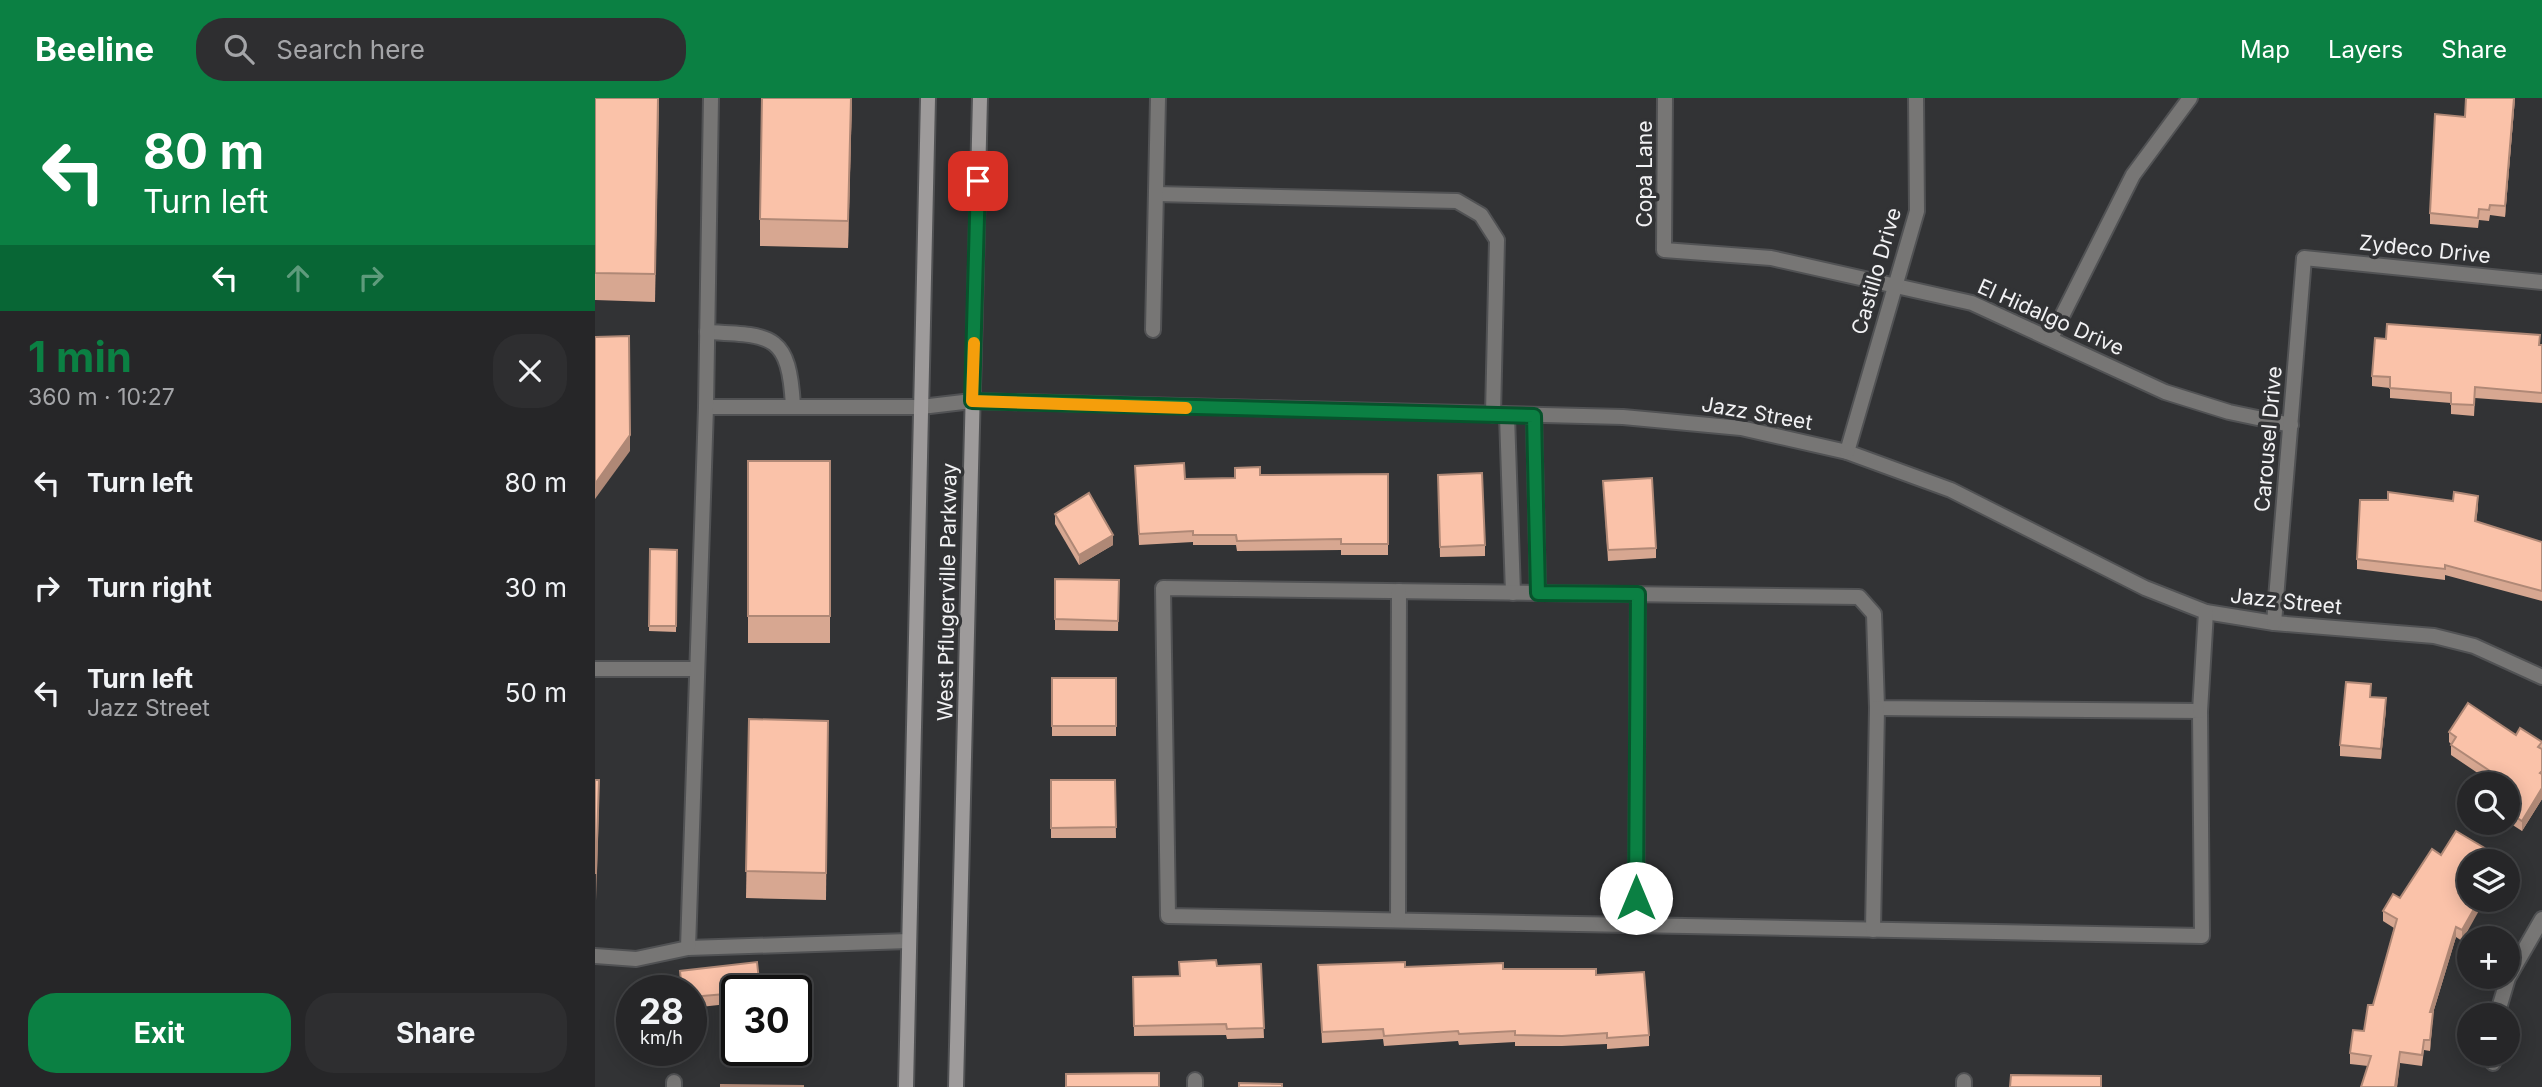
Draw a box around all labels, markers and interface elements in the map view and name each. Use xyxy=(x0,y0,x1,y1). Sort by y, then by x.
search box xyxy=(196,18,686,81)
text: Beeline xyxy=(35,29,154,69)
icon: search xyxy=(220,30,258,68)
text: Search here xyxy=(276,34,425,65)
text: Map xyxy=(2240,35,2290,64)
text: Layers xyxy=(2328,35,2403,64)
text: Share xyxy=(2441,35,2507,64)
street label: Copa Lane xyxy=(1632,120,1657,228)
text: 80 m xyxy=(143,122,264,181)
icon: left xyxy=(28,126,119,217)
pin xyxy=(948,151,1008,211)
icon: arrive xyxy=(959,162,997,200)
text: Turn left xyxy=(143,182,268,221)
street label: Castillo Drive xyxy=(1846,205,1906,337)
street label: Zydeco Drive xyxy=(2358,230,2492,268)
icon: left xyxy=(206,259,244,297)
icon: ahead xyxy=(279,259,317,297)
icon: right xyxy=(352,259,390,297)
street label: El Hidalgo Drive xyxy=(1974,274,2128,360)
text: 1 min xyxy=(28,331,132,382)
button: close xyxy=(493,334,567,408)
street label: Carousel Drive xyxy=(2249,365,2287,513)
text: 360 m · 10:27 xyxy=(28,383,175,411)
street label: Jazz Street xyxy=(1700,391,1815,435)
street label: West Pflugerville Parkway xyxy=(932,462,962,721)
icon: left xyxy=(28,464,66,502)
text: Turn left xyxy=(87,467,193,498)
text: 80 m xyxy=(504,467,567,498)
icon: right xyxy=(28,569,66,607)
text: Turn right xyxy=(87,572,212,603)
text: 30 m xyxy=(504,572,567,603)
street label: Jazz Street xyxy=(2229,583,2343,619)
text: Turn left xyxy=(87,663,193,694)
icon: left xyxy=(28,674,66,712)
text: 50 m xyxy=(505,677,567,708)
text: Jazz Street xyxy=(87,694,210,722)
map controls xyxy=(2457,772,2520,1066)
button: search xyxy=(2457,772,2520,835)
button: layers xyxy=(2457,849,2520,912)
position arrow xyxy=(1599,861,1673,935)
button: + xyxy=(2457,926,2520,989)
speed limit sign: 30 xyxy=(721,975,812,1066)
text: 28 xyxy=(639,990,684,1032)
button: Exit xyxy=(28,993,291,1073)
button: Share xyxy=(305,993,567,1073)
button: − xyxy=(2457,1003,2520,1066)
text: km/h xyxy=(640,1027,683,1048)

